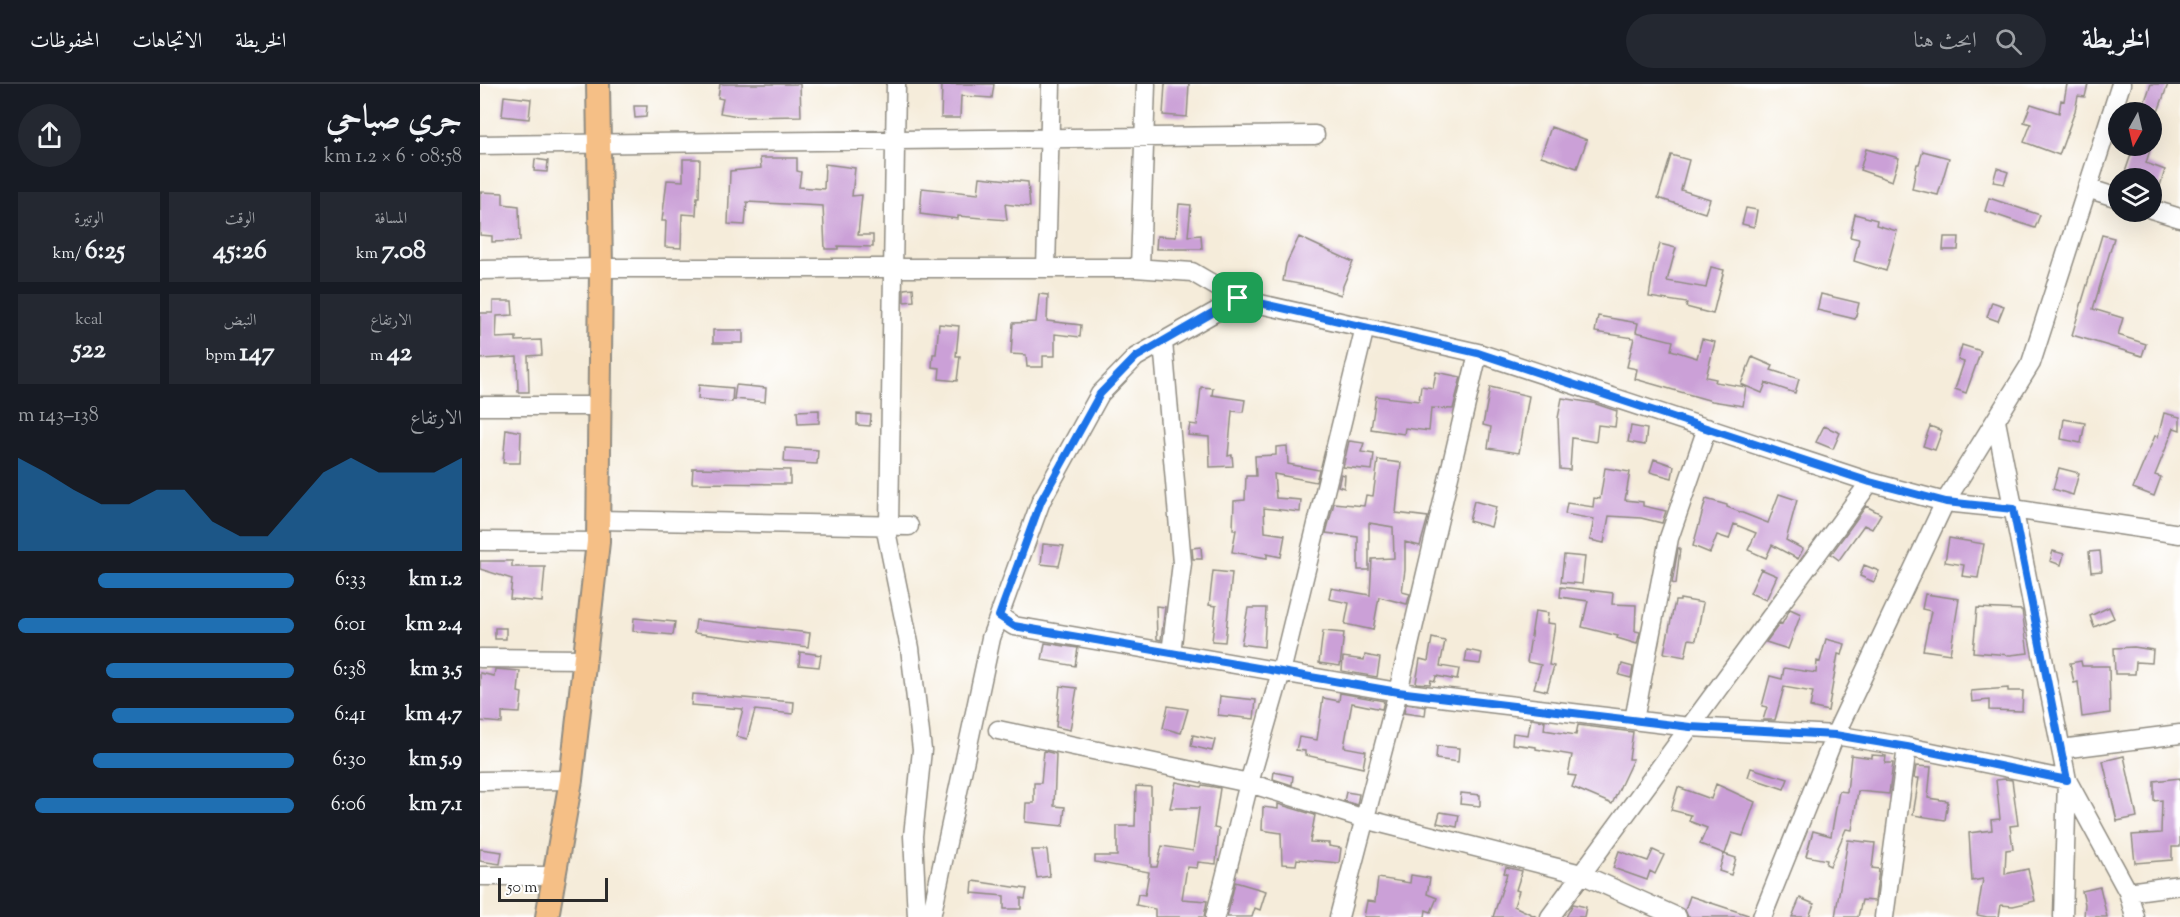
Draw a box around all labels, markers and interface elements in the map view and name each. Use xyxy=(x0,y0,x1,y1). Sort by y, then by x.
search box xyxy=(1626,14,2046,68)
text: الخريطة xyxy=(2082,21,2150,61)
icon: search xyxy=(1992,25,2025,58)
text: ابحث هنا xyxy=(1914,26,1977,58)
text: المحفوظات xyxy=(30,27,99,57)
text: الاتجاهات xyxy=(132,27,202,57)
text: الخريطة xyxy=(235,27,286,57)
text: جري صباحي xyxy=(326,96,462,144)
north arrow xyxy=(2108,102,2162,156)
map controls xyxy=(2108,102,2162,222)
button: share xyxy=(18,104,81,167)
text: 08:58 · 6 × 1.2 km xyxy=(324,143,462,172)
button: layers xyxy=(2108,168,2162,222)
text: الوتيرة xyxy=(74,208,104,231)
text: الوقت xyxy=(225,208,255,231)
text: المسافة xyxy=(375,208,407,231)
text: 6:25 xyxy=(85,233,125,270)
text: 45:26 xyxy=(213,233,267,270)
text: 7.08 xyxy=(381,233,426,270)
text: /km xyxy=(53,243,85,266)
text: km xyxy=(356,243,381,266)
pin xyxy=(1212,272,1263,323)
icon: arrive xyxy=(1221,281,1254,314)
text: kcal xyxy=(75,309,103,332)
text: النبض xyxy=(224,310,256,333)
text: الارتفاع xyxy=(370,310,412,333)
text: 522 xyxy=(72,332,106,369)
text: 147 xyxy=(240,335,275,372)
text: 42 xyxy=(387,335,412,372)
text: bpm xyxy=(205,345,240,368)
text: m xyxy=(370,345,387,368)
text: 138–143 m xyxy=(18,402,99,431)
text: الارتفاع xyxy=(410,405,462,434)
text: 6:33 xyxy=(335,566,366,595)
text: 1.2 km xyxy=(409,566,462,595)
text: 6:01 xyxy=(334,611,366,640)
text: 2.4 km xyxy=(406,611,462,640)
text: 6:38 xyxy=(333,656,366,685)
text: 3.5 km xyxy=(410,656,462,685)
text: 6:41 xyxy=(334,701,366,730)
text: 4.7 km xyxy=(405,701,462,730)
text: 6:30 xyxy=(333,746,366,775)
text: 5.9 km xyxy=(409,746,462,775)
text: 6:06 xyxy=(331,791,366,820)
text: 7.1 km xyxy=(409,791,462,820)
scale bar xyxy=(498,875,608,902)
text: 50 m xyxy=(507,877,538,900)

